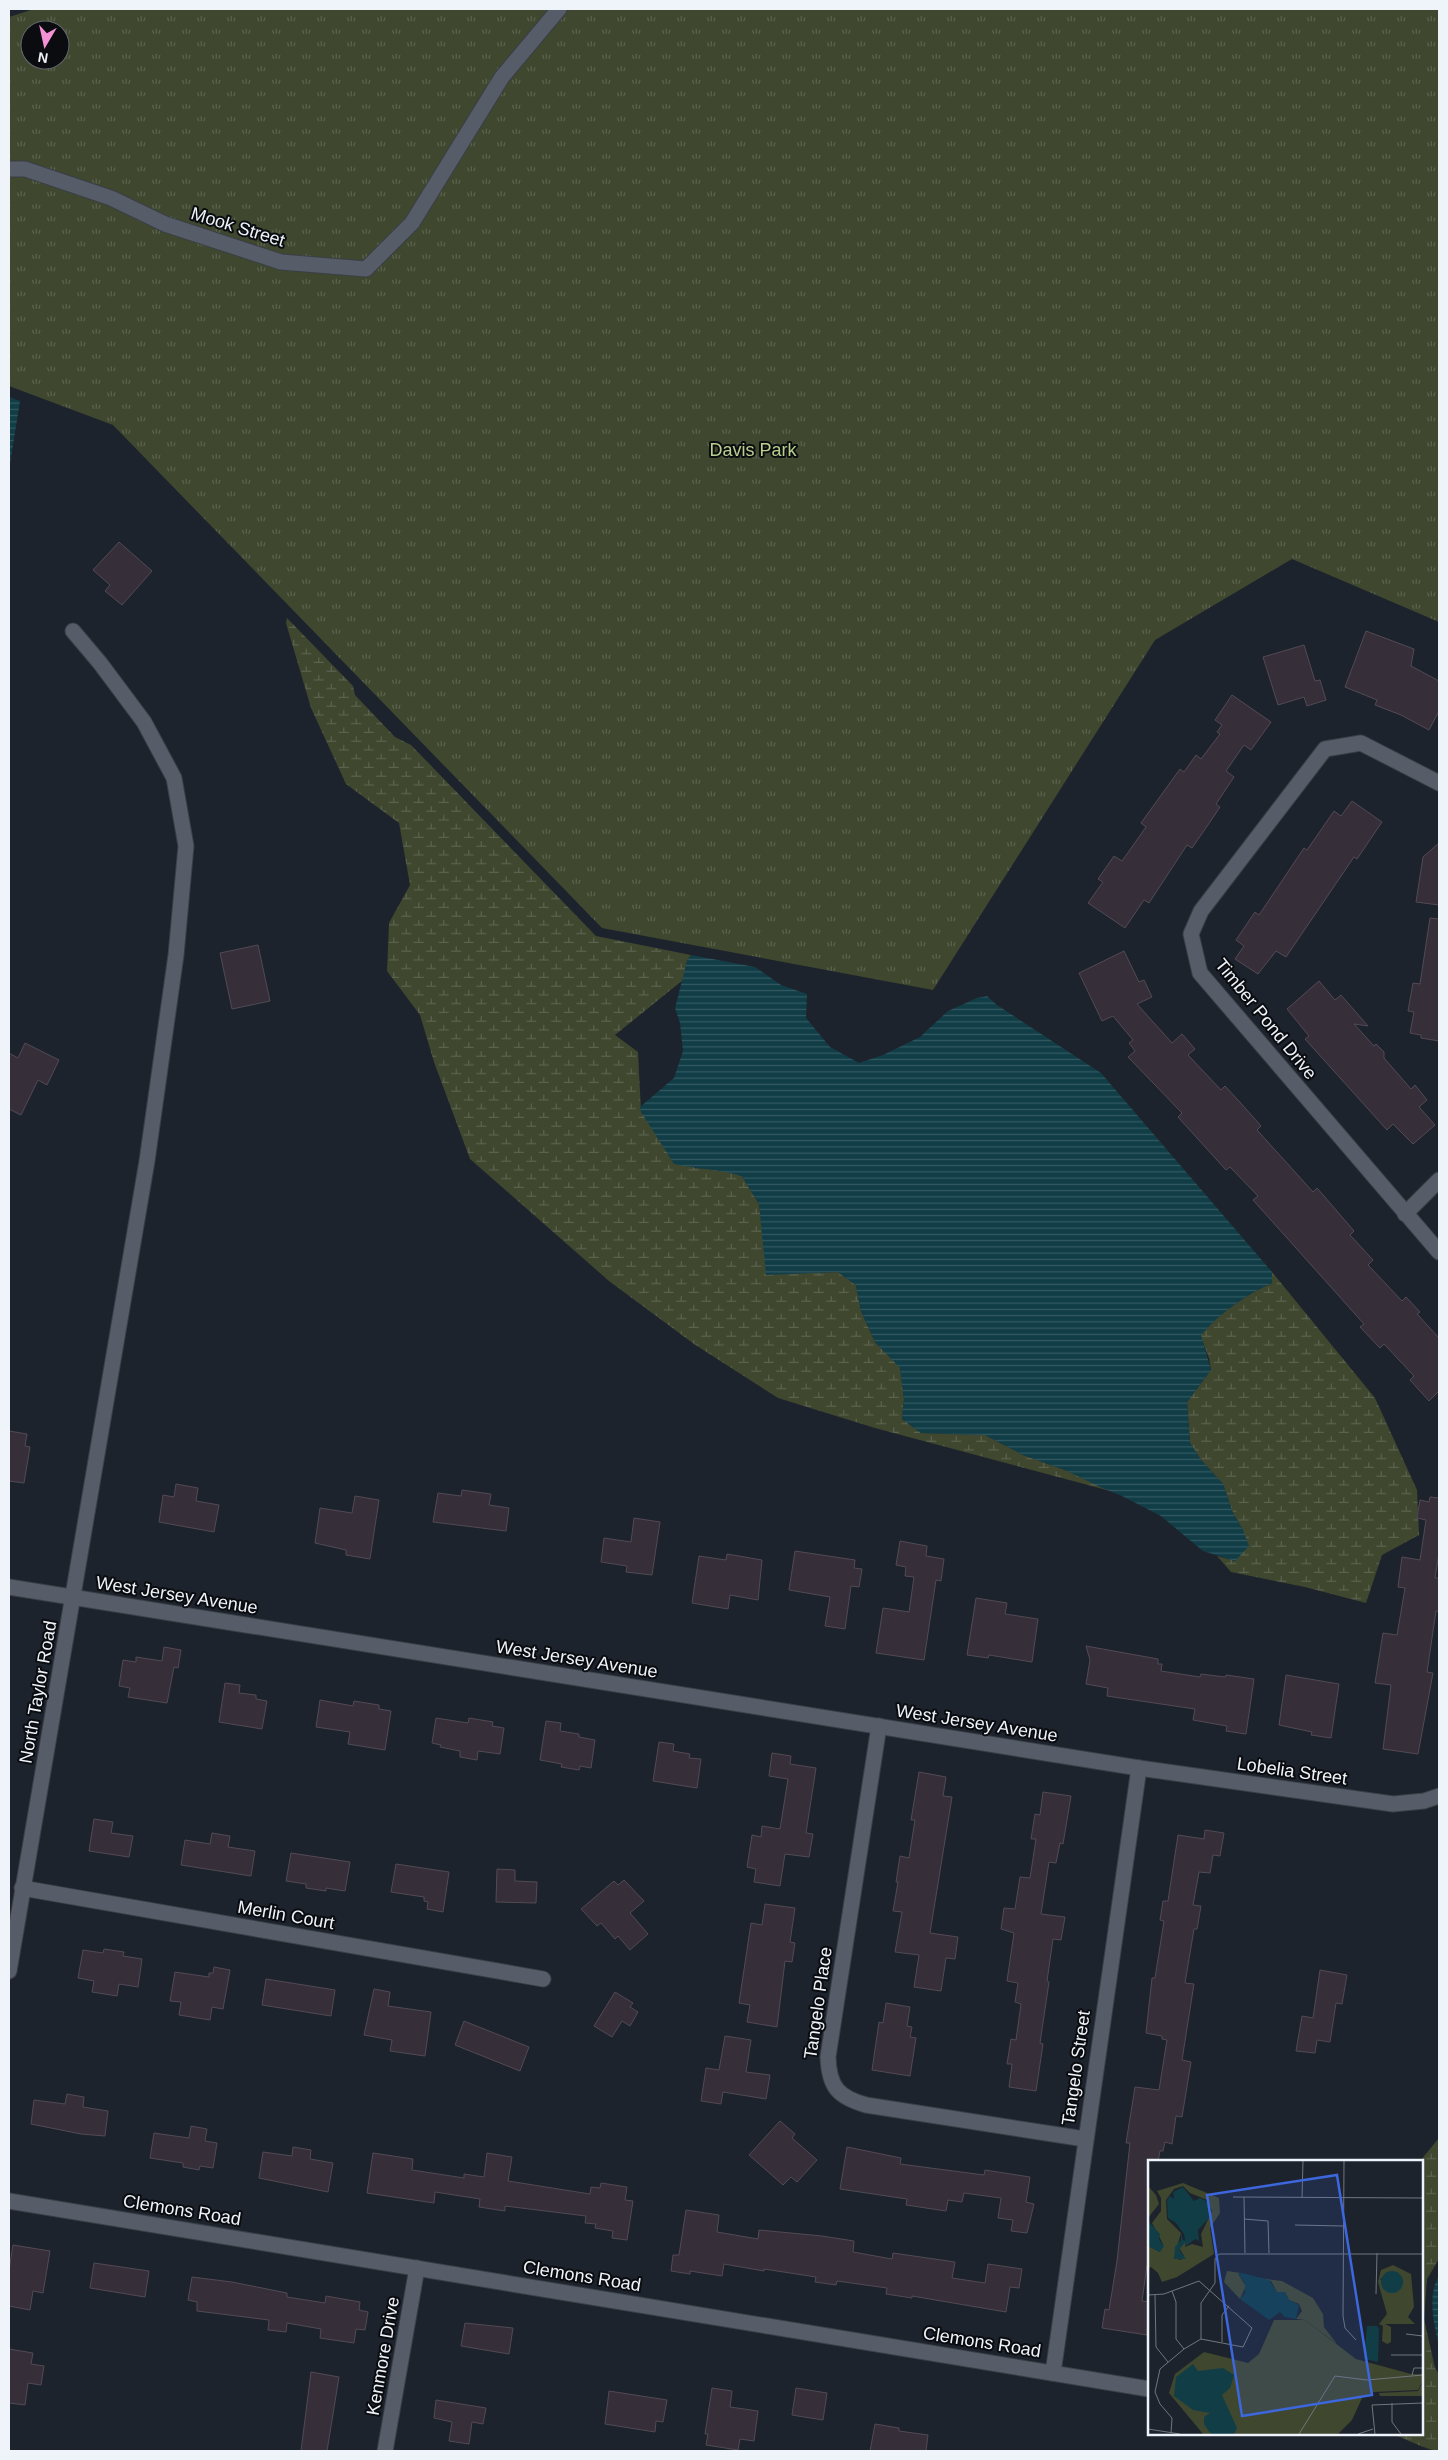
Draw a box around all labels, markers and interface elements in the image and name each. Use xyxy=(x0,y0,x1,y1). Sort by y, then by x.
north arrow xyxy=(20,20,70,70)
text: N xyxy=(37,49,49,67)
street label: Mook Street xyxy=(189,203,287,251)
park label: Davis Park xyxy=(709,440,798,460)
street label: Timber Pond Drive xyxy=(1211,955,1321,1083)
street label: West Jersey Avenue xyxy=(95,1572,259,1618)
street label: North Taylor Road xyxy=(16,1619,60,1765)
street label: West Jersey Avenue xyxy=(495,1636,659,1682)
street label: West Jersey Avenue xyxy=(895,1700,1059,1746)
street label: Lobelia Street xyxy=(1236,1753,1348,1789)
street label: Merlin Court xyxy=(236,1897,336,1933)
street label: Tangelo Place xyxy=(800,1946,836,2060)
street label: Tangelo Street xyxy=(1058,2009,1094,2127)
inset map xyxy=(1148,2160,1423,2435)
street label: Clemons Road xyxy=(122,2191,242,2229)
street label: Clemons Road xyxy=(522,2257,642,2295)
street label: Kenmore Drive xyxy=(363,2295,403,2417)
street label: Clemons Road xyxy=(922,2323,1042,2361)

